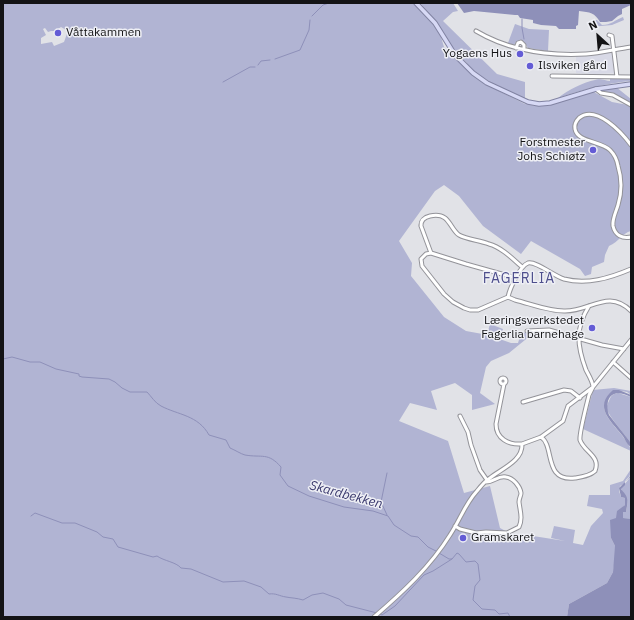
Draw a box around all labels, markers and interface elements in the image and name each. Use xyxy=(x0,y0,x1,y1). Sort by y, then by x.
north arrow xyxy=(578,16,618,56)
text: N xyxy=(586,17,599,33)
place label: Våttakammen xyxy=(66,26,141,40)
marker: Våttakammen xyxy=(53,28,63,38)
place label: Yogaens Hus xyxy=(443,47,512,61)
marker: Yogaens Hus xyxy=(515,49,525,59)
place label: Ilsviken gård xyxy=(538,59,607,73)
marker: Ilsviken gård xyxy=(525,61,535,71)
place label: Forstmester Johs Schiøtz xyxy=(517,136,585,164)
marker: Forstmester Johs Schiøtz xyxy=(588,145,598,155)
district label: FAGERLIA xyxy=(483,271,555,287)
place label: Læringsverkstedet Fagerlia barnehage xyxy=(481,314,584,342)
marker: Læringsverkstedet Fagerlia barnehage xyxy=(587,323,597,333)
water label: Skardbekken xyxy=(308,478,384,512)
place label: Gramskaret xyxy=(471,531,534,545)
marker: Gramskaret xyxy=(458,533,468,543)

